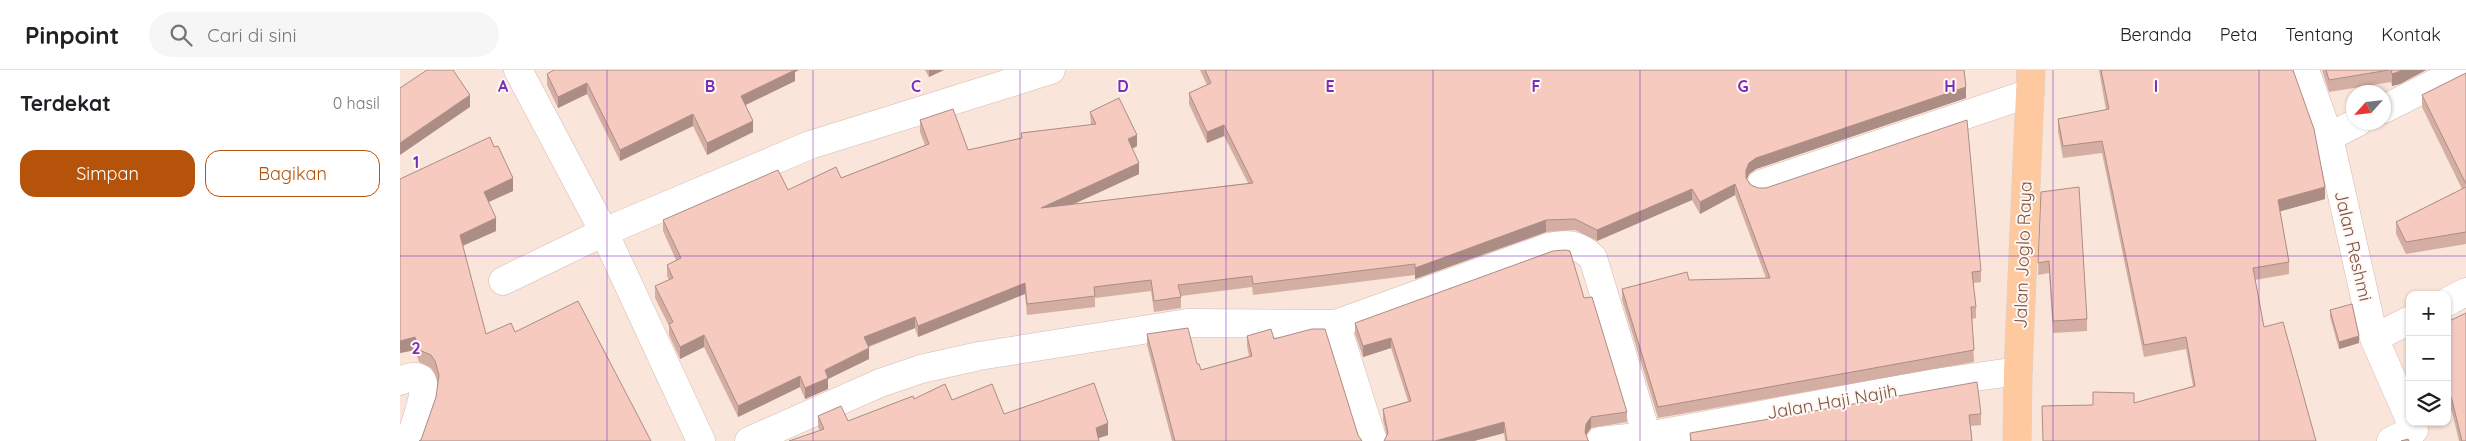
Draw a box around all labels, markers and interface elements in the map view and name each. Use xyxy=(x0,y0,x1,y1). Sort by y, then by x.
search box xyxy=(149,12,499,57)
text: Pinpoint xyxy=(25,20,119,50)
icon: search xyxy=(167,21,195,49)
text: Cari di sini xyxy=(207,23,297,47)
text: Beranda xyxy=(2120,23,2192,46)
text: Peta xyxy=(2220,23,2257,46)
text: Tentang xyxy=(2285,23,2353,46)
text: Kontak xyxy=(2381,23,2441,46)
text: A xyxy=(498,76,509,96)
text: B xyxy=(705,76,715,96)
text: C xyxy=(911,76,921,96)
text: D xyxy=(1117,76,1129,96)
text: E xyxy=(1325,76,1335,96)
text: F xyxy=(1532,76,1541,96)
text: G xyxy=(1737,76,1749,96)
text: H xyxy=(1944,76,1956,96)
text: I xyxy=(2154,76,2158,96)
north arrow xyxy=(2346,85,2391,130)
text: Terdekat xyxy=(20,90,111,116)
text: 0 hasil xyxy=(333,93,380,113)
button: Simpan xyxy=(20,150,195,197)
button: Bagikan xyxy=(205,150,380,197)
text: 1 xyxy=(413,152,419,172)
street label: Jalan Joglo Raya xyxy=(2008,181,2037,329)
street label: Jalan Reshmi xyxy=(2330,188,2377,303)
map controls xyxy=(2406,291,2451,426)
button: + xyxy=(2406,291,2451,336)
button: − xyxy=(2406,336,2451,381)
text: 2 xyxy=(411,338,421,358)
street label: Jalan Haji Najih xyxy=(1765,379,1899,424)
button: layers xyxy=(2406,381,2451,426)

